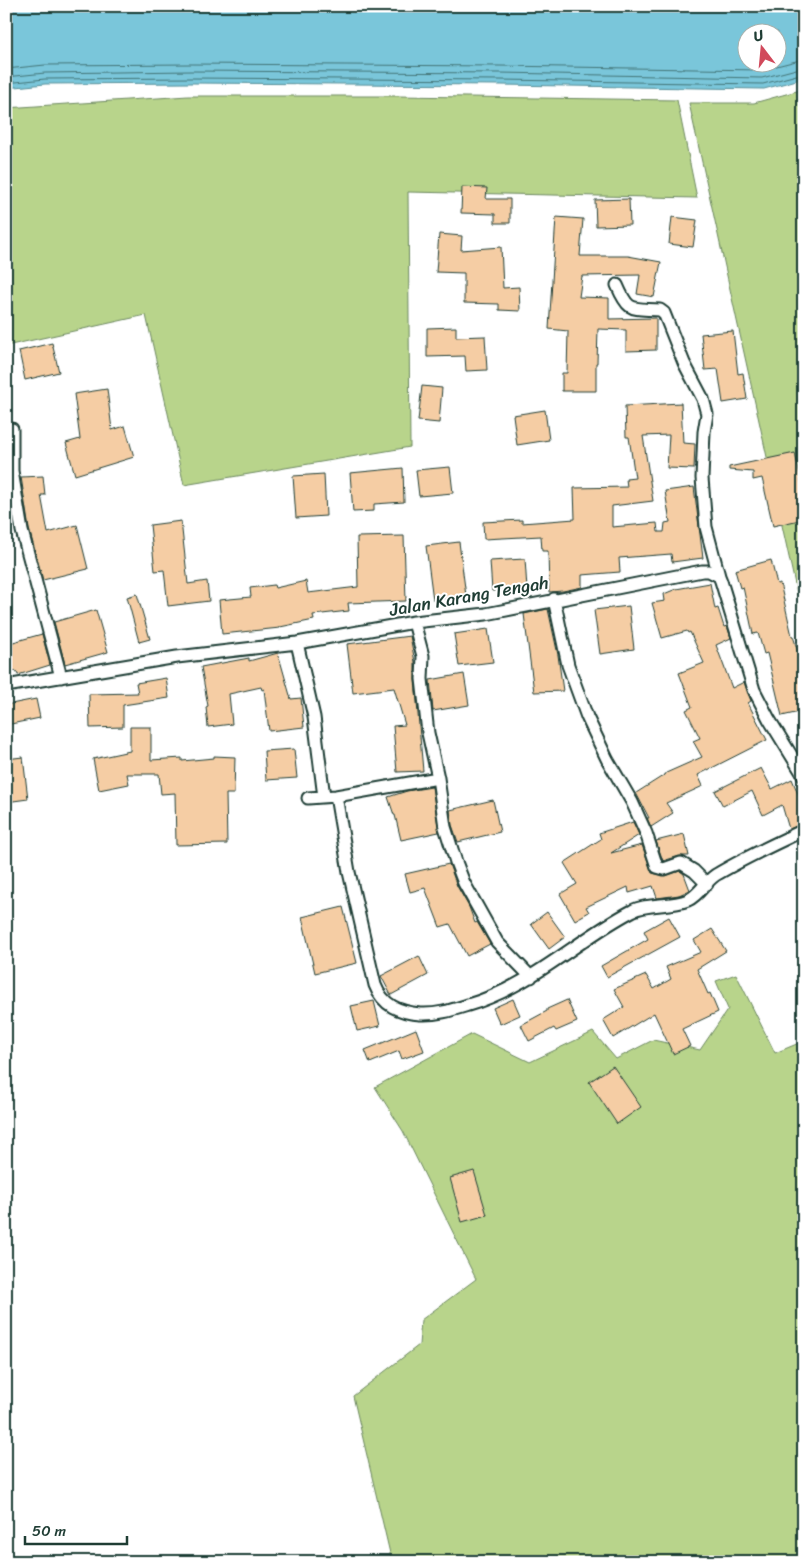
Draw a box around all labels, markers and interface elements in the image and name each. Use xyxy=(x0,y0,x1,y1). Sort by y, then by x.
north arrow xyxy=(738,22,788,72)
text: U xyxy=(751,22,767,49)
street label: Jalan Karang Tengah xyxy=(386,566,551,626)
scale bar xyxy=(25,1513,128,1545)
text: 50 m xyxy=(32,1518,67,1544)

